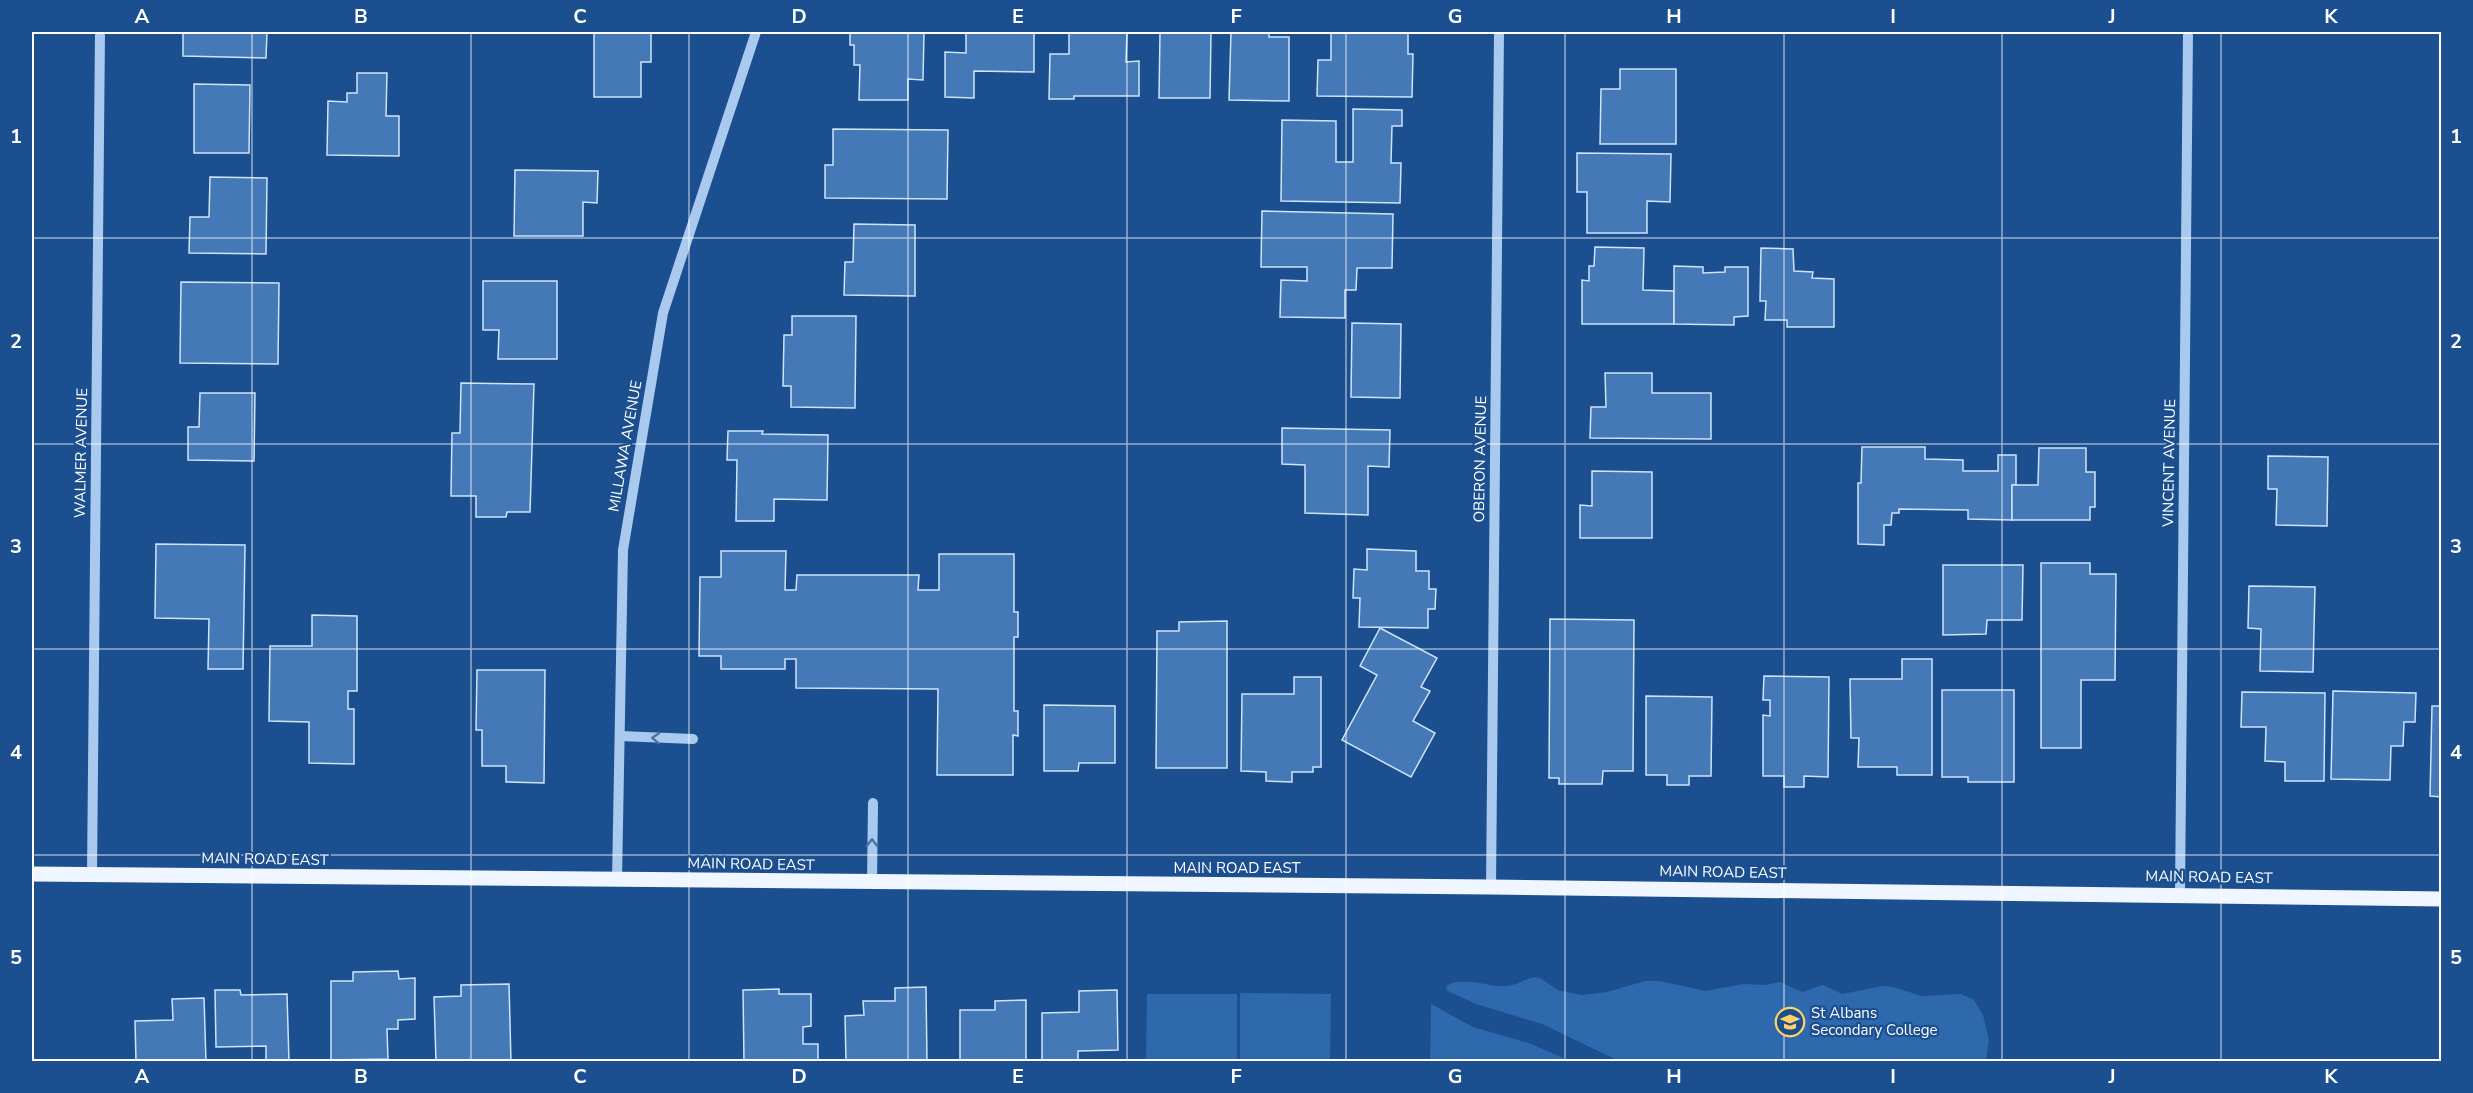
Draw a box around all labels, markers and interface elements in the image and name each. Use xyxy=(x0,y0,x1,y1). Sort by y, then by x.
text: A xyxy=(135,3,150,30)
text: B xyxy=(354,3,368,30)
text: C xyxy=(573,3,587,30)
text: D xyxy=(791,3,807,30)
text: E xyxy=(1012,3,1024,30)
text: F xyxy=(1230,3,1242,30)
text: G xyxy=(1448,3,1462,30)
text: H xyxy=(1666,3,1682,30)
text: I xyxy=(1890,3,1896,30)
text: J xyxy=(2107,3,2116,30)
text: K xyxy=(2324,3,2338,30)
text: 1 xyxy=(10,123,22,150)
text: 1 xyxy=(2450,123,2462,150)
text: 2 xyxy=(10,328,22,355)
text: 2 xyxy=(2450,328,2462,355)
street label: MILLAWA AVENUE xyxy=(604,379,646,513)
street label: WALMER AVENUE xyxy=(70,388,92,518)
street label: OBERON AVENUE xyxy=(1469,395,1491,523)
street label: VINCENT AVENUE xyxy=(2158,399,2180,528)
text: 3 xyxy=(10,533,22,560)
text: 3 xyxy=(2450,533,2462,560)
one-way arrow xyxy=(652,732,661,745)
text: 4 xyxy=(10,739,22,766)
text: 4 xyxy=(2450,739,2462,766)
one-way arrow xyxy=(866,838,878,847)
street label: MAIN ROAD EAST xyxy=(201,848,329,870)
street label: MAIN ROAD EAST xyxy=(687,853,815,875)
street label: MAIN ROAD EAST xyxy=(1173,858,1301,878)
street label: MAIN ROAD EAST xyxy=(1659,861,1787,883)
street label: MAIN ROAD EAST xyxy=(2145,866,2273,888)
text: 5 xyxy=(10,944,22,971)
text: 5 xyxy=(2450,944,2462,971)
place label: St Albans Secondary College xyxy=(1811,1003,1937,1040)
school or university icon: St Albans Secondary College xyxy=(1774,1006,1806,1038)
text: A xyxy=(135,1063,150,1090)
text: B xyxy=(354,1063,368,1090)
text: C xyxy=(573,1063,587,1090)
text: D xyxy=(791,1063,807,1090)
text: E xyxy=(1012,1063,1024,1090)
text: F xyxy=(1230,1063,1242,1090)
text: G xyxy=(1448,1063,1462,1090)
text: H xyxy=(1666,1063,1682,1090)
text: I xyxy=(1890,1063,1896,1090)
text: J xyxy=(2107,1063,2116,1090)
text: K xyxy=(2324,1063,2338,1090)

